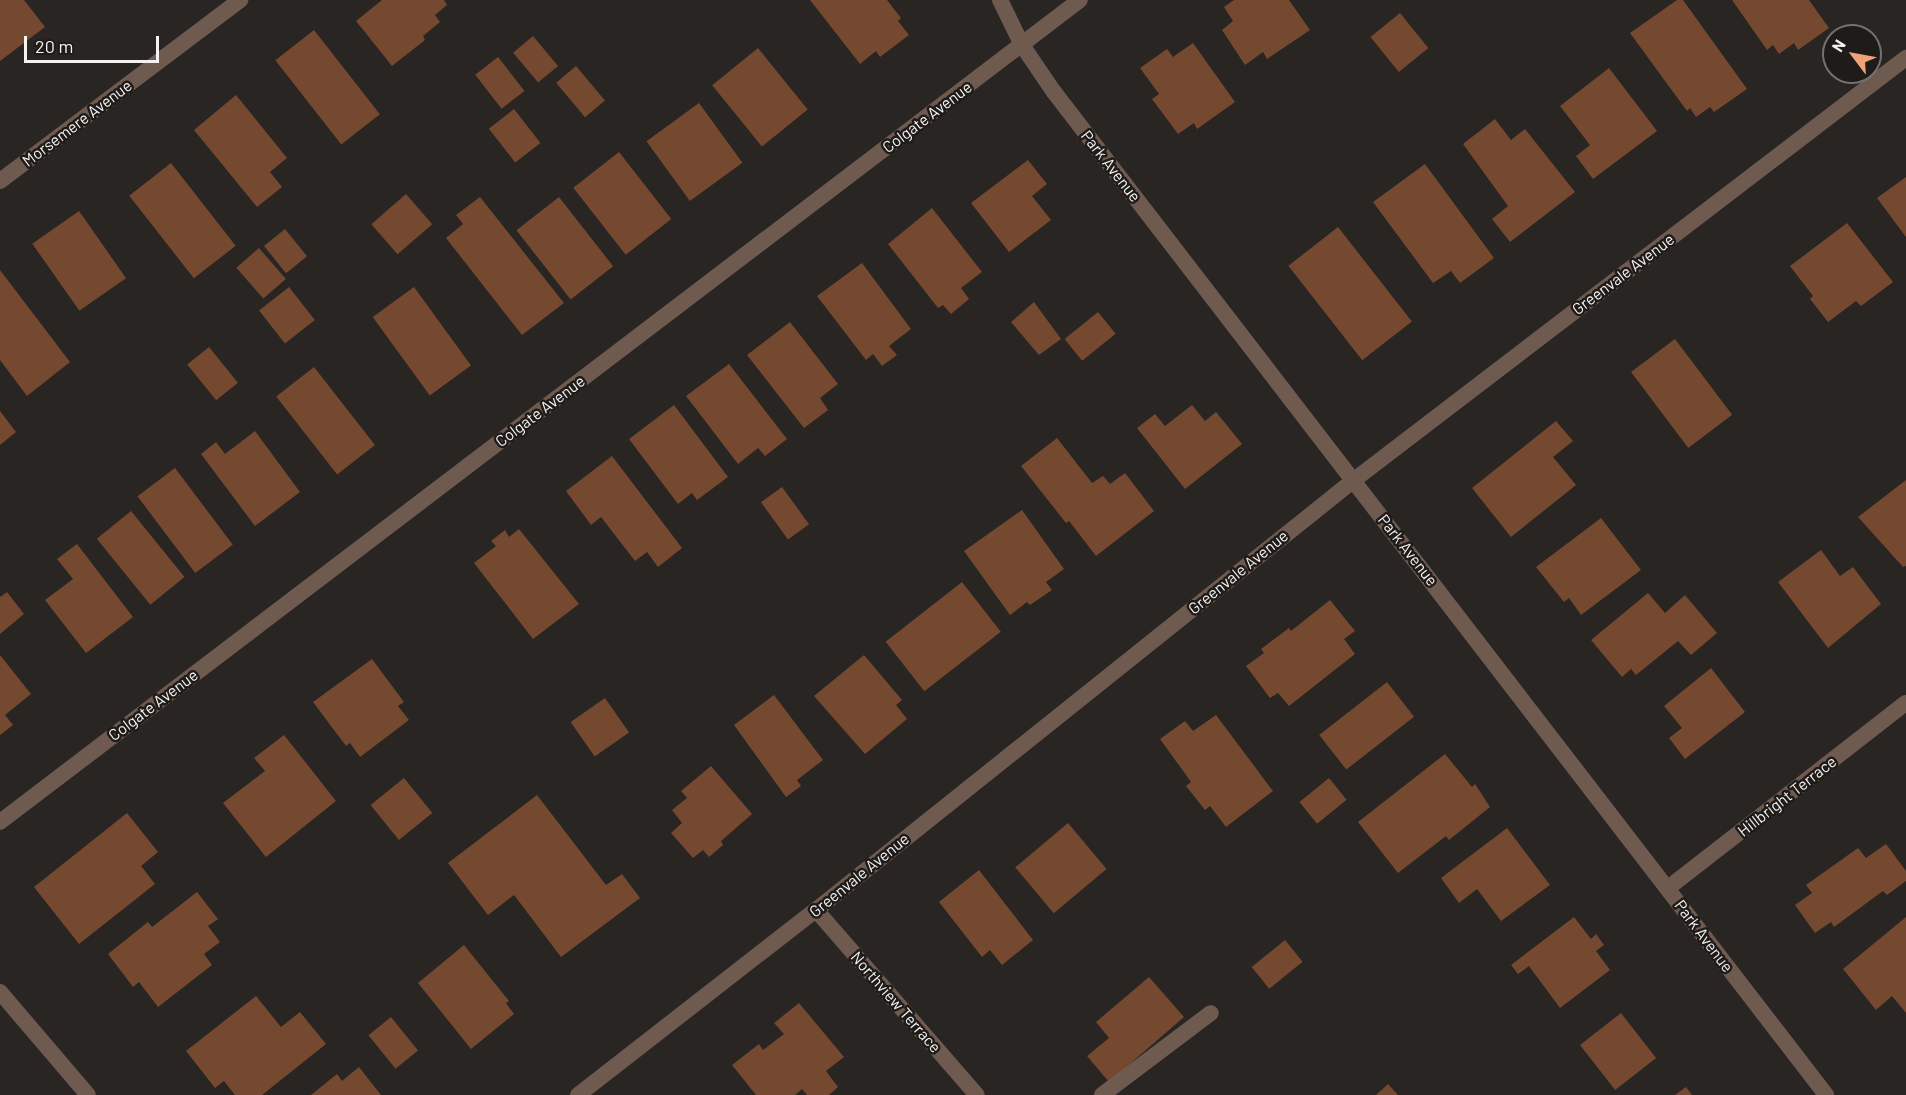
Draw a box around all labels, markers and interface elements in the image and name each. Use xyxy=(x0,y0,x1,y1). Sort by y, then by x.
scale bar xyxy=(27,24,162,62)
north arrow xyxy=(1822,24,1882,84)
text: 20 m xyxy=(35,35,73,57)
text: N xyxy=(1827,36,1849,55)
street label: Morsemere Avenue xyxy=(18,76,136,170)
street label: Colgate Avenue xyxy=(879,77,975,157)
street label: Park Avenue xyxy=(1077,126,1145,206)
street label: Greenvale Avenue xyxy=(1568,229,1678,319)
street label: Colgate Avenue xyxy=(492,371,588,451)
street label: Park Avenue xyxy=(1374,510,1442,590)
street label: Greenvale Avenue xyxy=(1184,526,1292,618)
street label: Colgate Avenue xyxy=(105,665,201,745)
street label: Hillbright Terrace xyxy=(1734,752,1840,840)
street label: Greenvale Avenue xyxy=(805,829,913,921)
street label: Park Avenue xyxy=(1671,896,1737,976)
street label: Northview Terrace xyxy=(847,948,945,1056)

